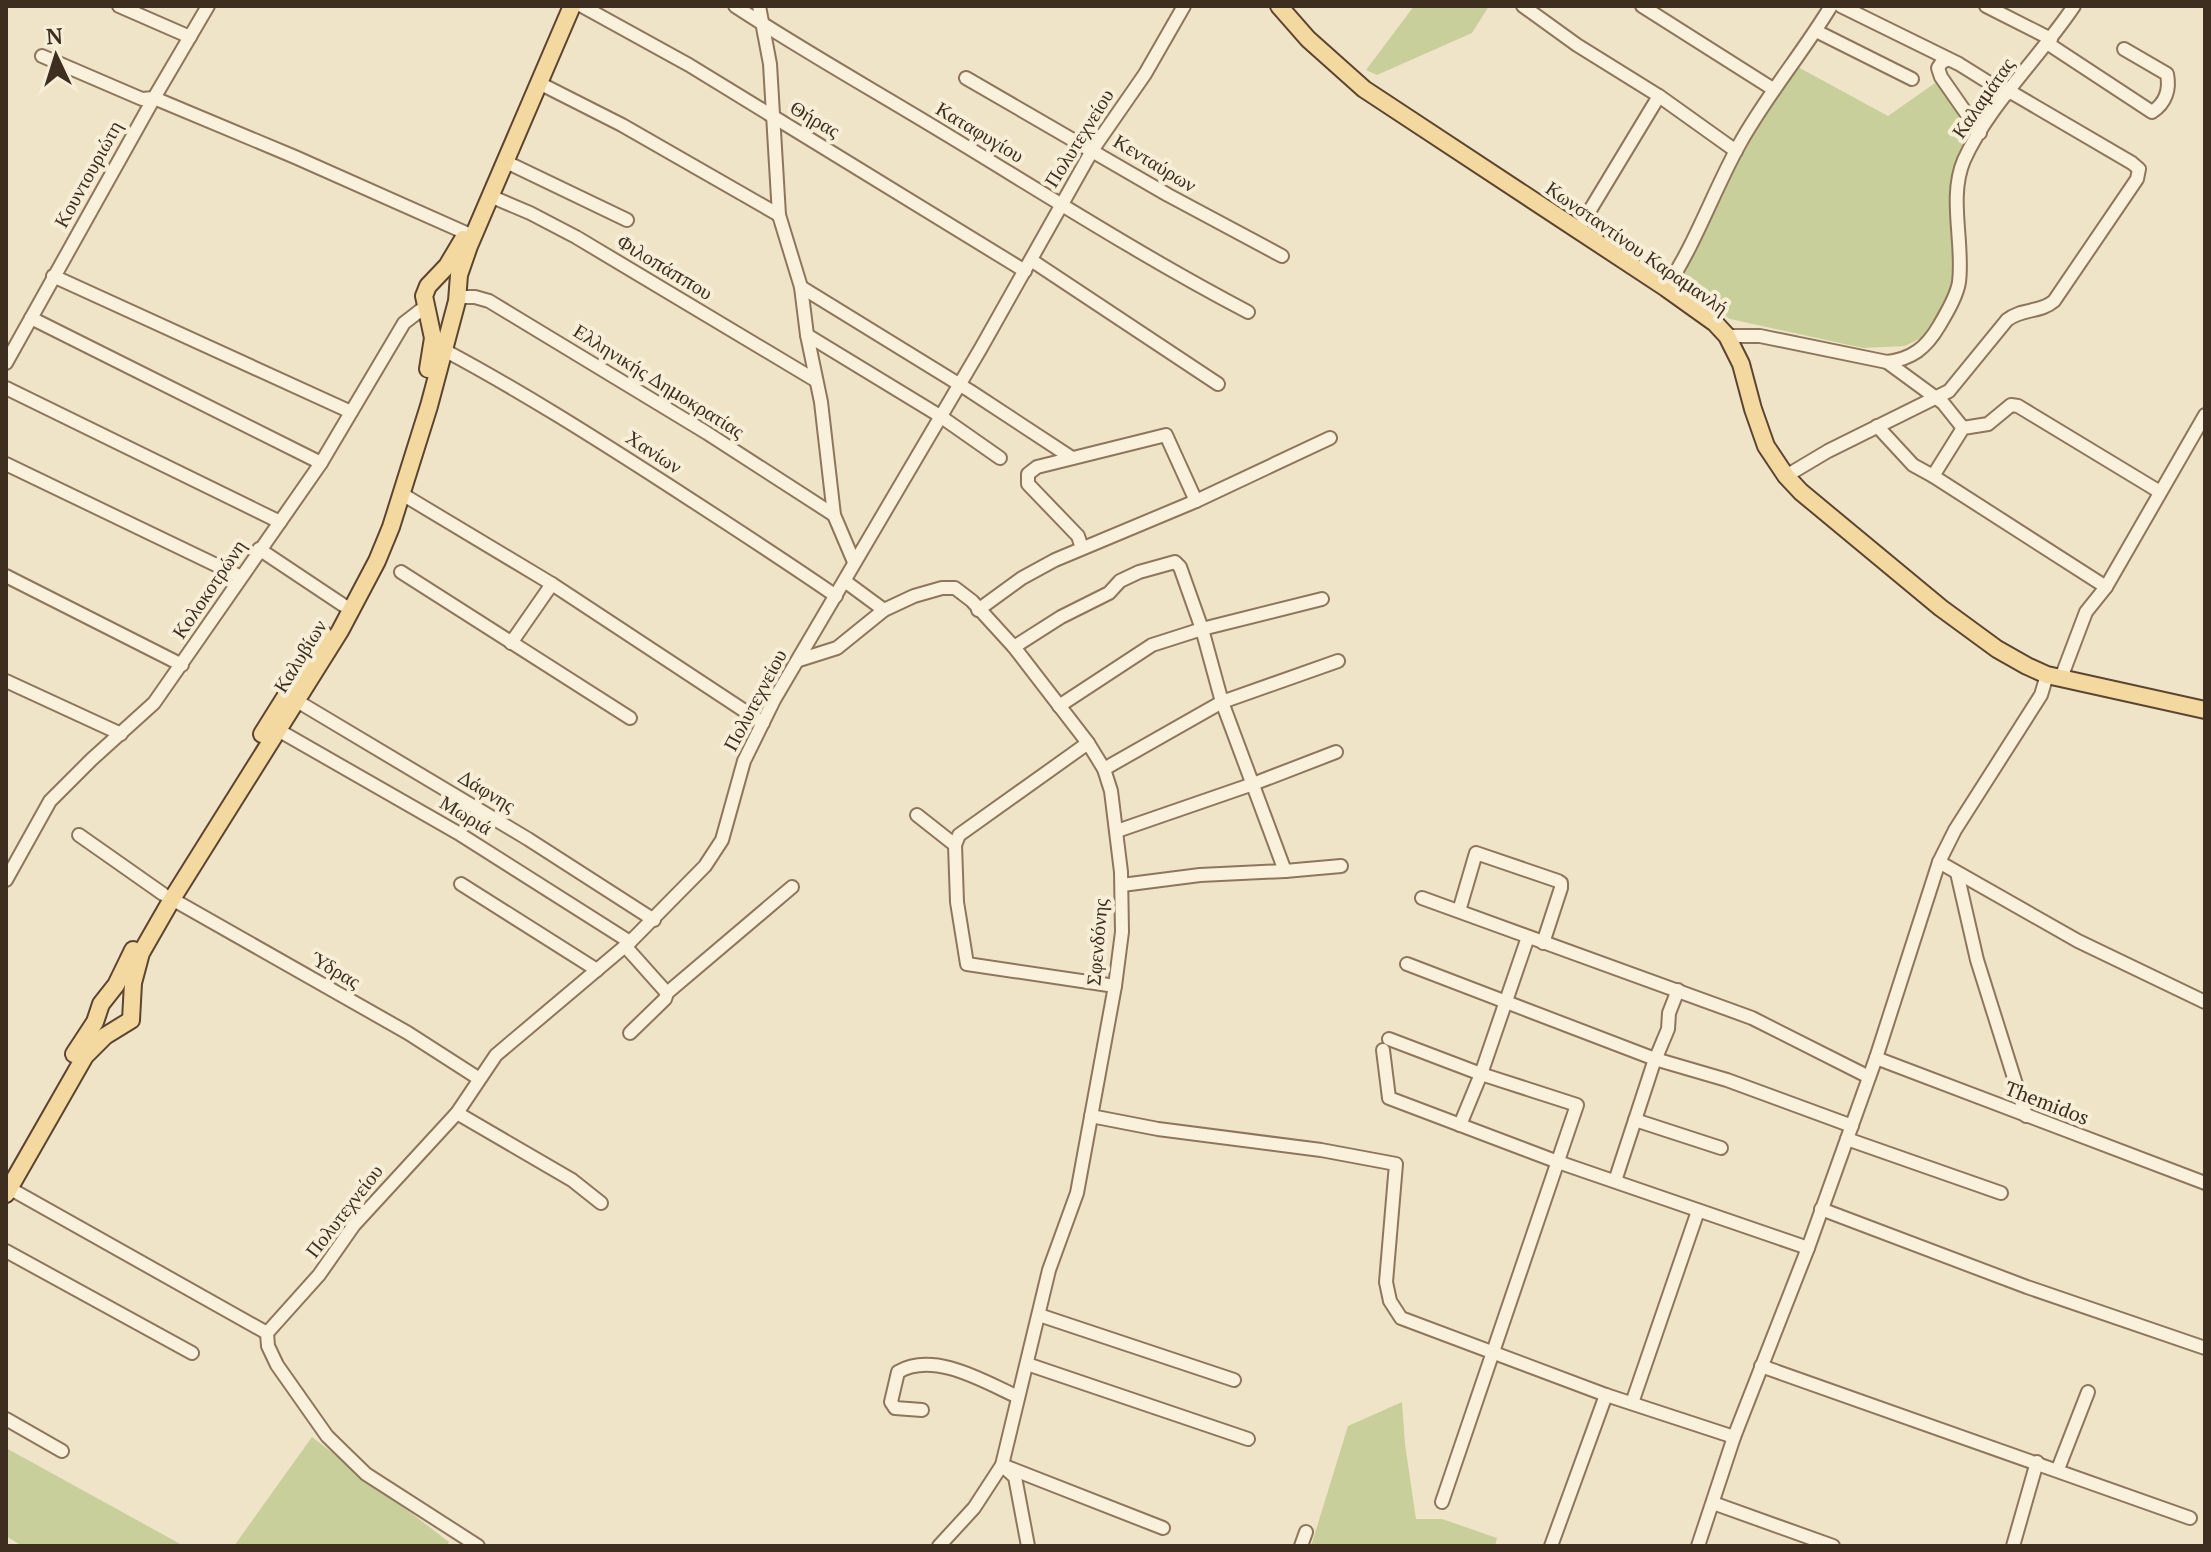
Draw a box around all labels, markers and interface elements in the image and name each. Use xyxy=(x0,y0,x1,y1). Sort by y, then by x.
north arrow xyxy=(16,16,96,96)
text: N xyxy=(45,20,64,51)
street label: Καλαμάτας xyxy=(1945,52,2020,143)
street label: Πολυτεχνείου xyxy=(1038,83,1120,192)
street label: Θήρας xyxy=(785,94,845,144)
street label: Καταφυγίου xyxy=(931,95,1029,168)
street label: Κουντουριώτη xyxy=(47,115,128,232)
street label: Κενταύρων xyxy=(1109,127,1202,198)
street label: Κωνσταντίνου Καραμανλή xyxy=(1541,174,1734,321)
street label: Φιλοπάππου xyxy=(612,227,718,306)
street label: Ελληνικής Δημοκρατίας xyxy=(569,317,750,444)
street label: Χανίων xyxy=(621,423,687,480)
street label: Κολοκοτρώνη xyxy=(165,534,252,644)
street label: Καλυβίων xyxy=(267,614,333,697)
street label: Πολυτεχνείου xyxy=(716,644,793,755)
street label: Δάφνης xyxy=(454,763,521,818)
street label: Μωριά xyxy=(435,788,498,841)
street label: Σφενδόνης xyxy=(1079,897,1114,987)
street label: Ύδρας xyxy=(306,944,366,994)
street label: Themidos xyxy=(2001,1074,2093,1131)
street label: Πολυτεχνείου xyxy=(299,1158,389,1263)

